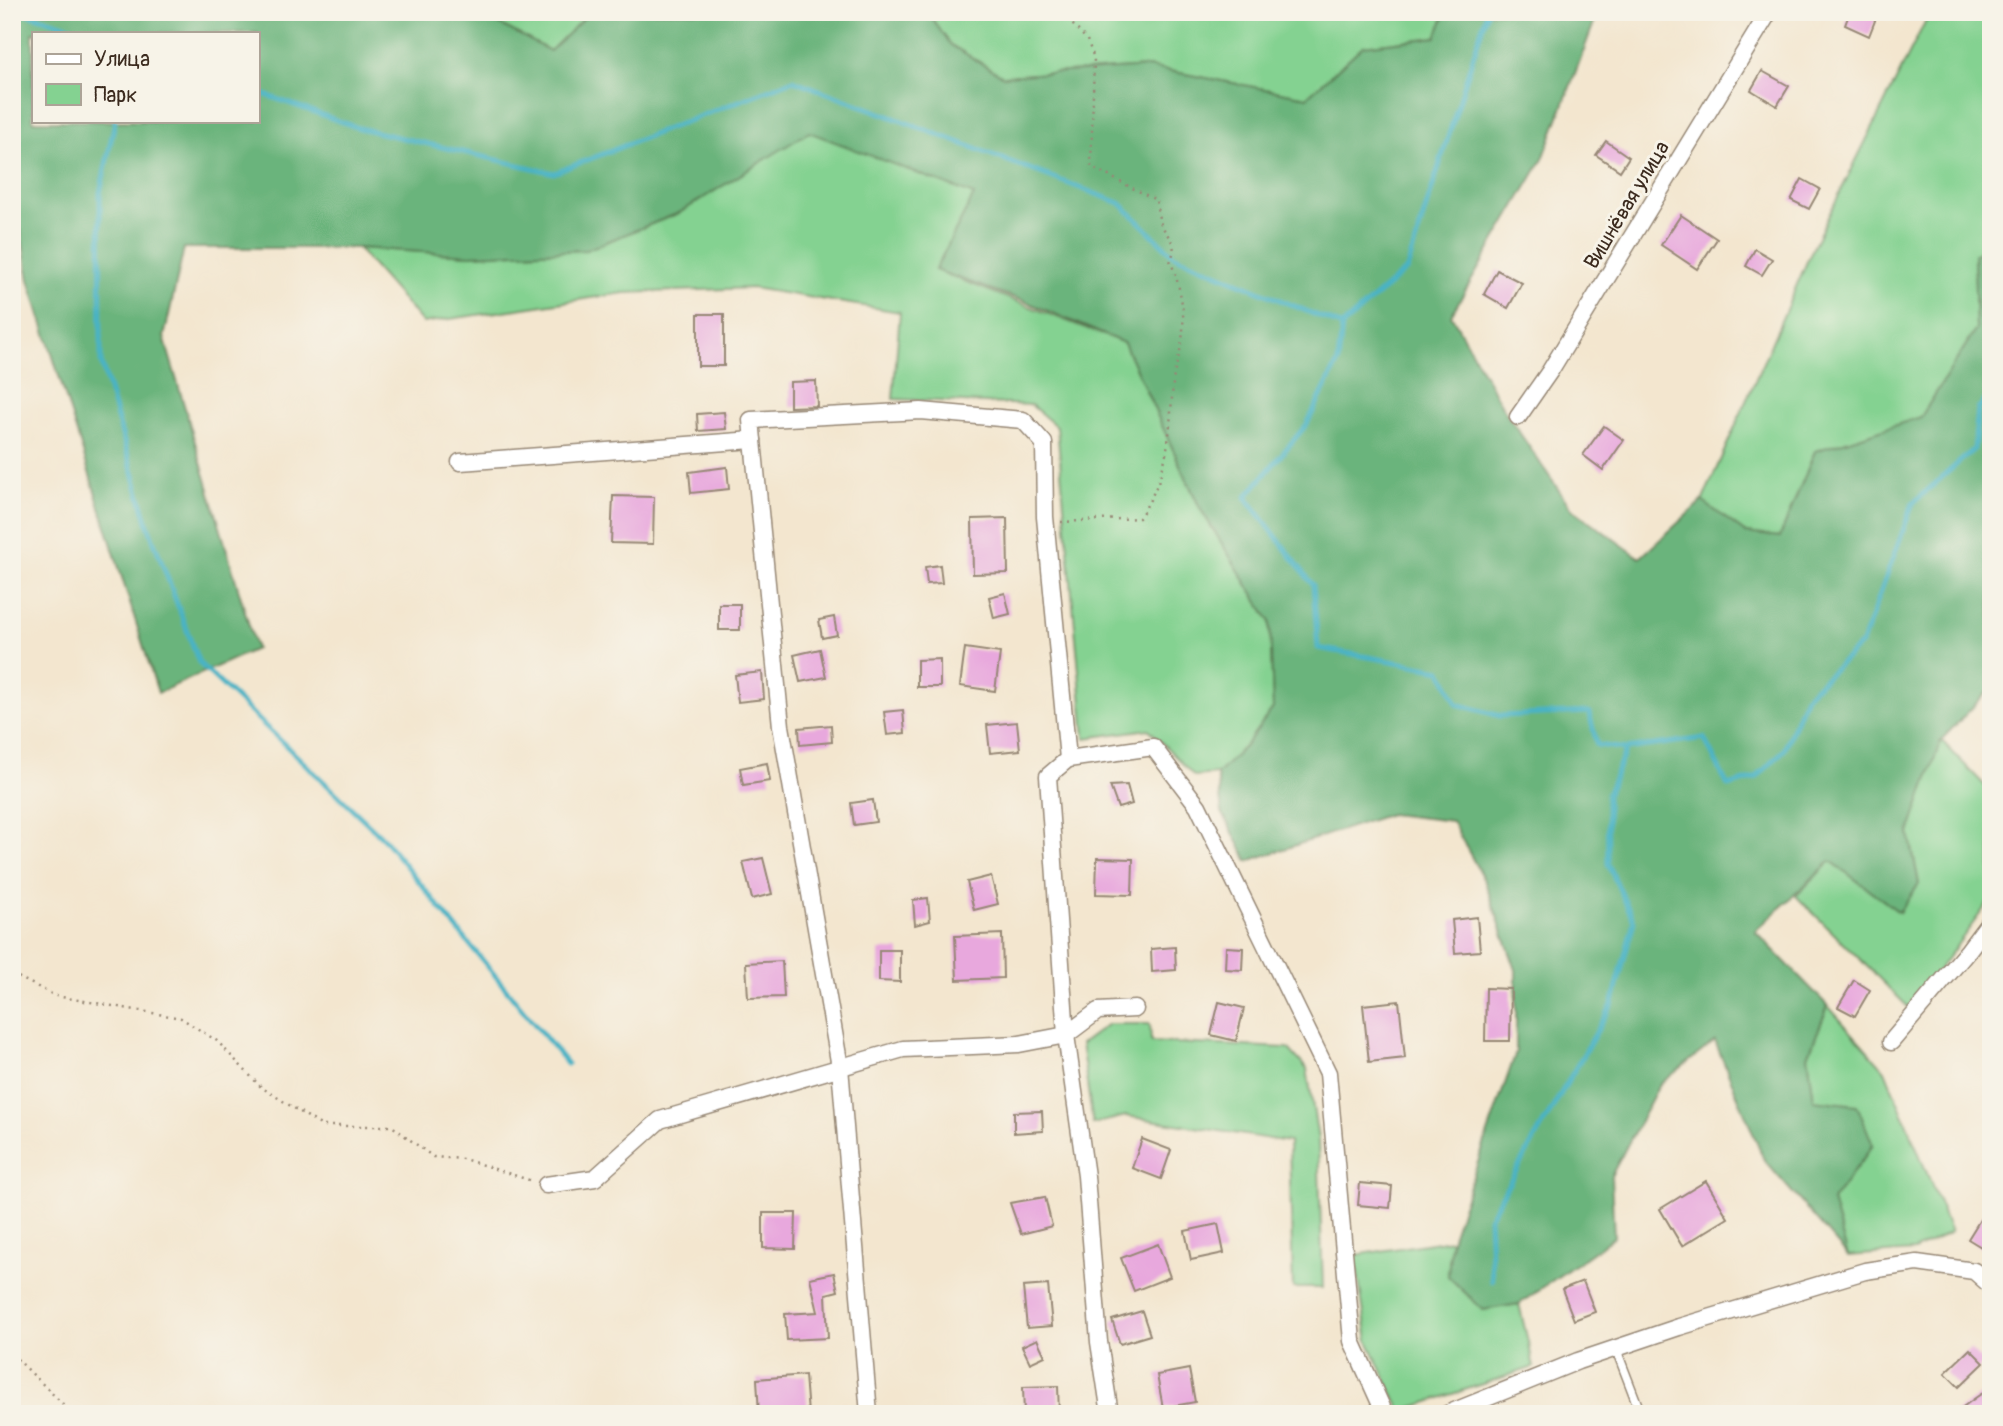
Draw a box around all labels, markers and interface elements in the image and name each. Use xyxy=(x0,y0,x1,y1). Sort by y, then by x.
legend xyxy=(32,32,259,122)
text: Улица xyxy=(94,46,150,73)
text: Парк xyxy=(94,82,137,109)
street label: Вишнёвая улица xyxy=(1578,136,1676,274)

